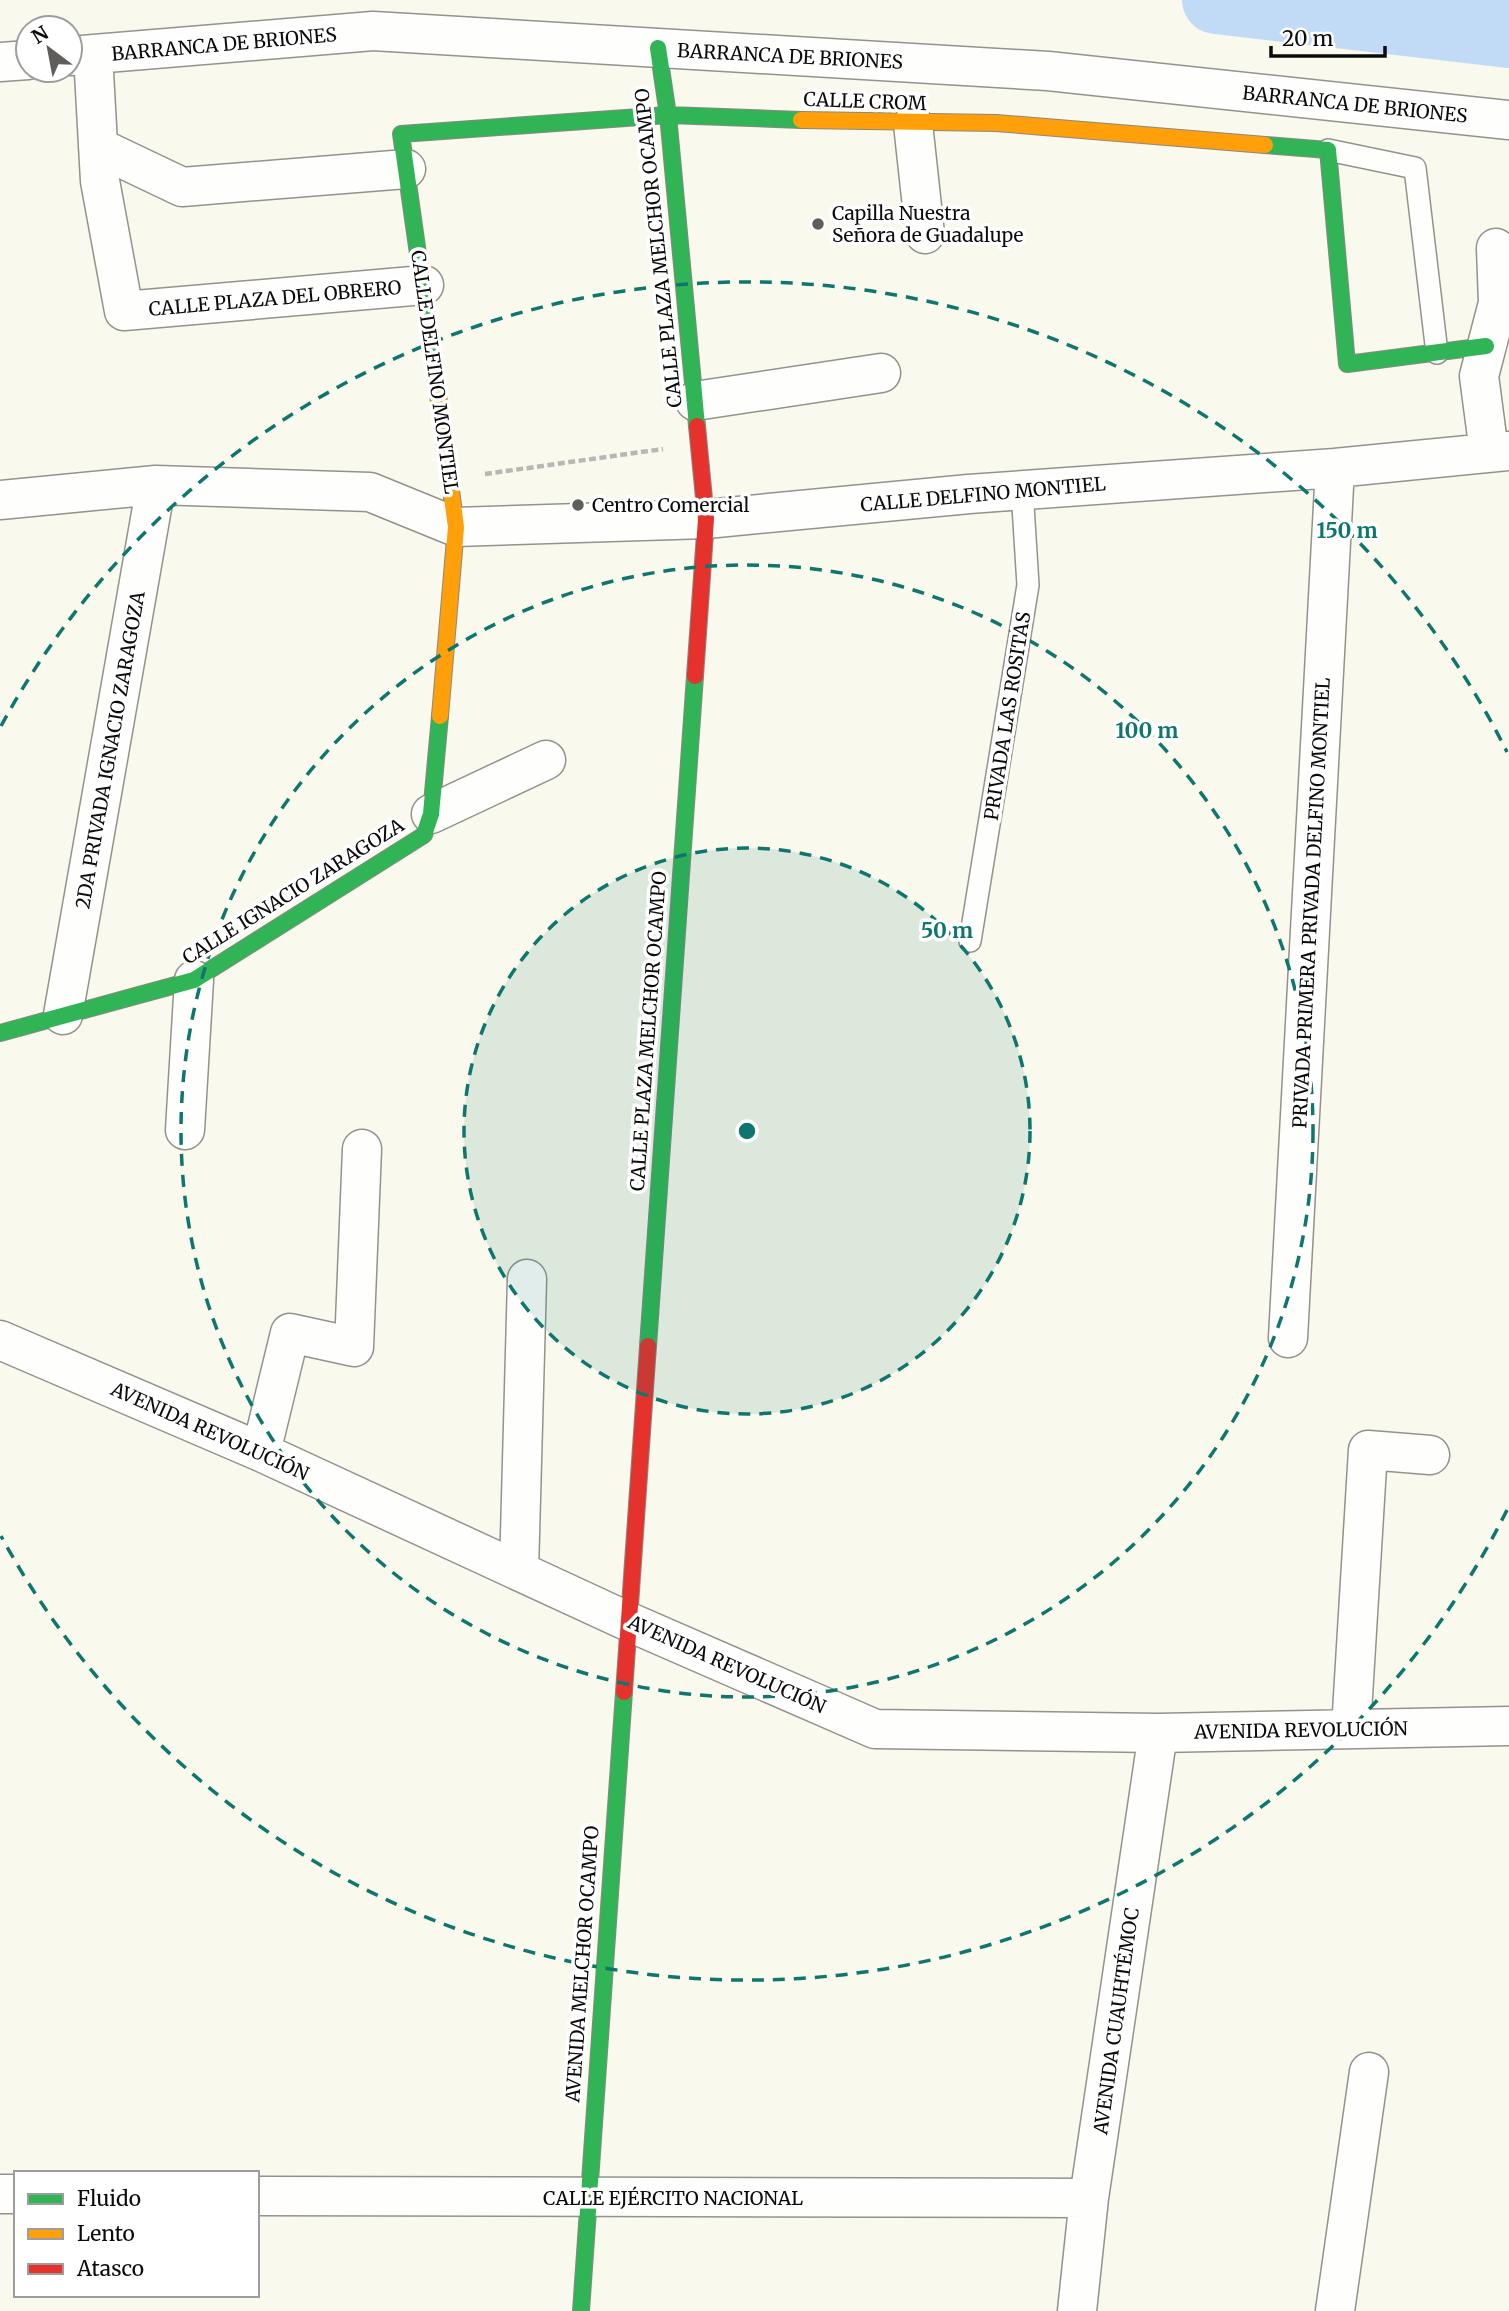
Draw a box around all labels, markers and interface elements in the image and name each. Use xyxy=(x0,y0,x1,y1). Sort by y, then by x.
north arrow xyxy=(14,14,84,84)
scale bar xyxy=(1271,14,1385,58)
text: N xyxy=(27,20,53,49)
street label: BARRANCA DE BRIONES xyxy=(110,22,338,66)
text: 20 m xyxy=(1282,25,1334,52)
street label: BARRANCA DE BRIONES xyxy=(676,38,904,74)
street label: BARRANCA DE BRIONES xyxy=(1241,80,1469,128)
street label: CALLE PLAZA MELCHOR OCAMPO xyxy=(629,87,687,409)
street label: CALLE CROM xyxy=(803,87,927,115)
place label: Capilla Nuestra Señora de Guadalupe xyxy=(832,201,1024,247)
marker: Capilla Nuestra Señora de Guadalupe xyxy=(810,216,826,232)
street label: CALLE DELFINO MONTIEL xyxy=(406,249,464,496)
street label: CALLE PLAZA DEL OBRERO xyxy=(148,275,403,321)
street label: CALLE DELFINO MONTIEL xyxy=(859,471,1107,517)
place label: Centro Comercial xyxy=(592,493,750,517)
marker: Centro Comercial xyxy=(570,497,586,513)
text: 150 m xyxy=(1316,517,1378,544)
street label: 2DA PRIVADA IGNACIO ZARAGOZA xyxy=(70,589,150,911)
street label: PRIVADA LAS ROSITAS xyxy=(979,610,1035,822)
street label: PRIVADA PRIMERA PRIVADA DELFINO MONTIEL xyxy=(1287,677,1335,1129)
text: 100 m xyxy=(1116,717,1178,744)
street label: CALLE IGNACIO ZARAGOZA xyxy=(178,812,409,969)
street label: CALLE PLAZA MELCHOR OCAMPO xyxy=(625,870,671,1192)
text: 50 m xyxy=(921,917,973,944)
centre of rings xyxy=(735,1119,759,1143)
street label: AVENIDA REVOLUCIÓN xyxy=(106,1376,313,1486)
street label: AVENIDA REVOLUCIÓN xyxy=(623,1609,830,1719)
street label: AVENIDA REVOLUCIÓN xyxy=(1193,1716,1408,1744)
street label: AVENIDA MELCHOR OCAMPO xyxy=(560,1825,604,2104)
street label: AVENIDA CUAUHTÉMOC xyxy=(1088,1906,1144,2137)
legend xyxy=(14,2171,259,2297)
text: Fluido xyxy=(77,2185,141,2212)
street label: CALLE EJÉRCITO NACIONAL xyxy=(543,2186,803,2210)
text: Lento xyxy=(77,2220,135,2247)
text: Atasco xyxy=(76,2255,144,2282)

